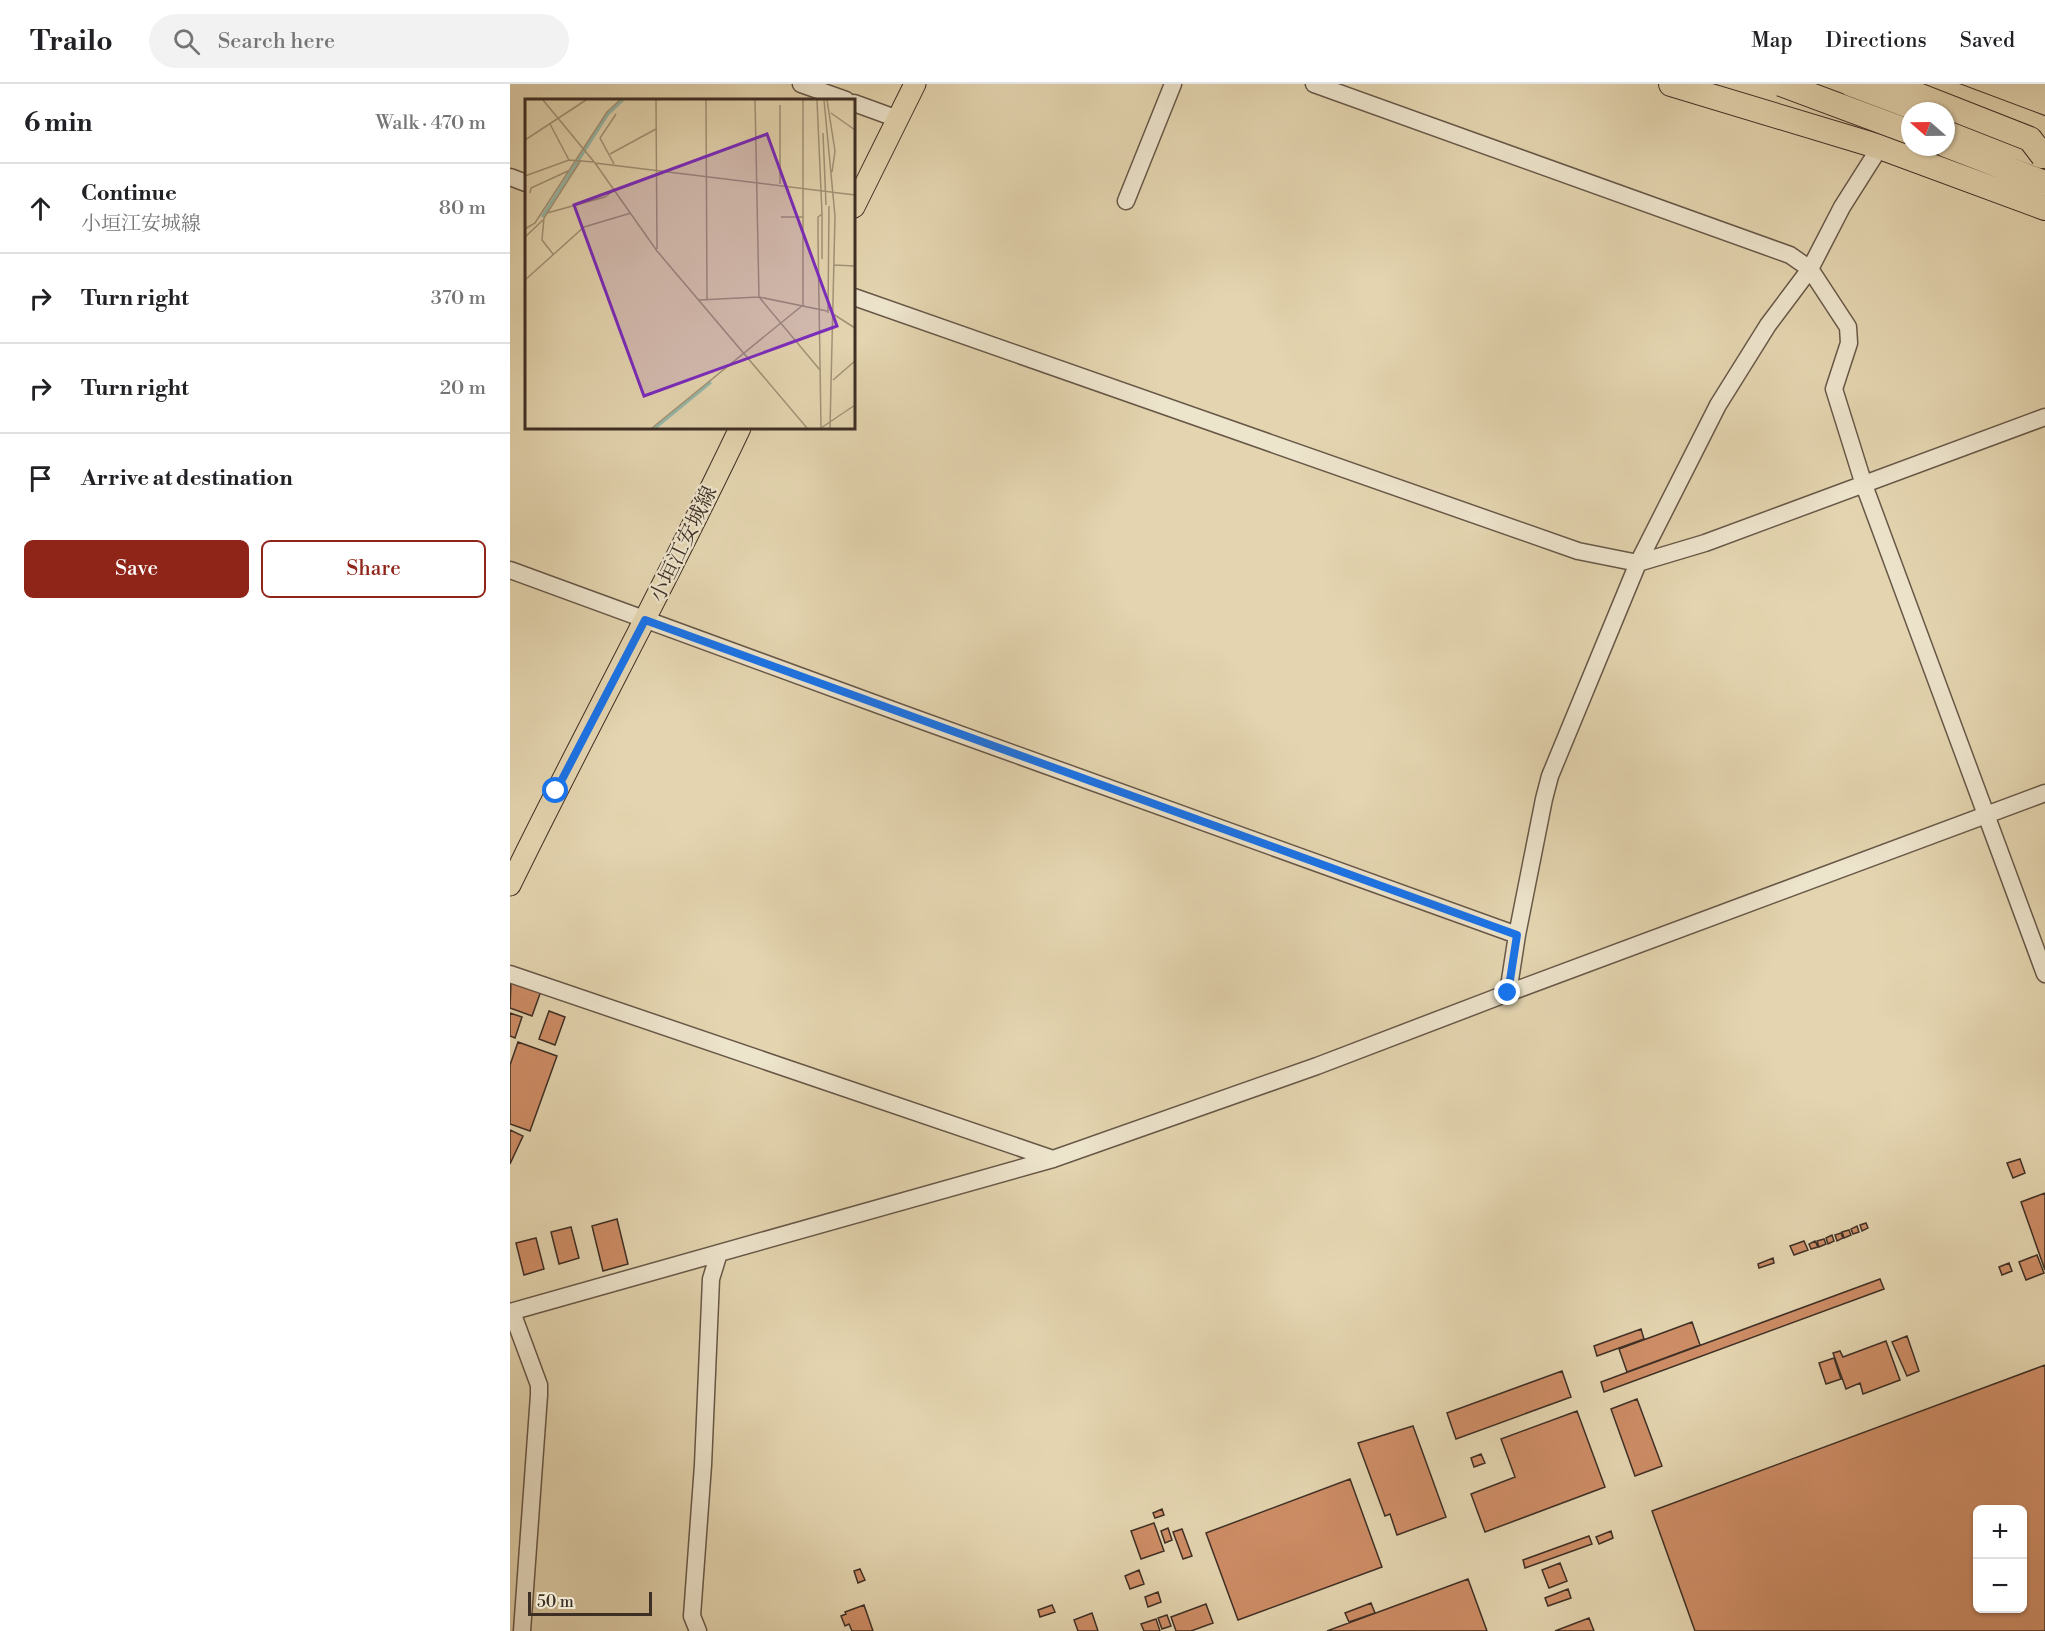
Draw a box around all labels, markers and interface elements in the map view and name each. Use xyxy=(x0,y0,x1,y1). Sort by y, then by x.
search box xyxy=(149,14,569,68)
text: Trailo xyxy=(30,24,113,59)
icon: search xyxy=(170,25,203,58)
text: Search here xyxy=(218,28,335,55)
text: Map xyxy=(1751,28,1793,54)
text: Directions xyxy=(1826,28,1927,54)
text: Saved xyxy=(1960,28,2015,54)
inset map xyxy=(525,99,855,429)
north arrow xyxy=(1901,102,1955,156)
text: 6 min xyxy=(24,107,92,139)
text: Walk · 470 m xyxy=(376,111,486,136)
text: Continue xyxy=(81,180,177,207)
icon: ahead xyxy=(24,192,57,225)
text: 80 m xyxy=(439,196,486,221)
text: 小垣江安城線 xyxy=(81,212,201,237)
icon: right xyxy=(24,282,57,315)
text: Turn right xyxy=(81,285,189,312)
text: 370 m xyxy=(431,286,486,311)
icon: right xyxy=(24,372,57,405)
text: Turn right xyxy=(81,375,189,402)
text: 20 m xyxy=(440,376,486,401)
icon: arrive xyxy=(24,462,57,495)
text: Arrive at destination xyxy=(81,465,293,492)
street label: 小垣江安城線 xyxy=(645,482,723,607)
button: Save xyxy=(24,540,249,598)
button: Share xyxy=(261,540,486,598)
route start xyxy=(542,777,568,803)
route end xyxy=(1494,979,1520,1005)
map controls xyxy=(1973,1505,2027,1613)
button: + xyxy=(1973,1505,2027,1559)
button: − xyxy=(1973,1559,2027,1613)
scale bar xyxy=(528,1589,652,1616)
text: 50 m xyxy=(537,1592,574,1612)

